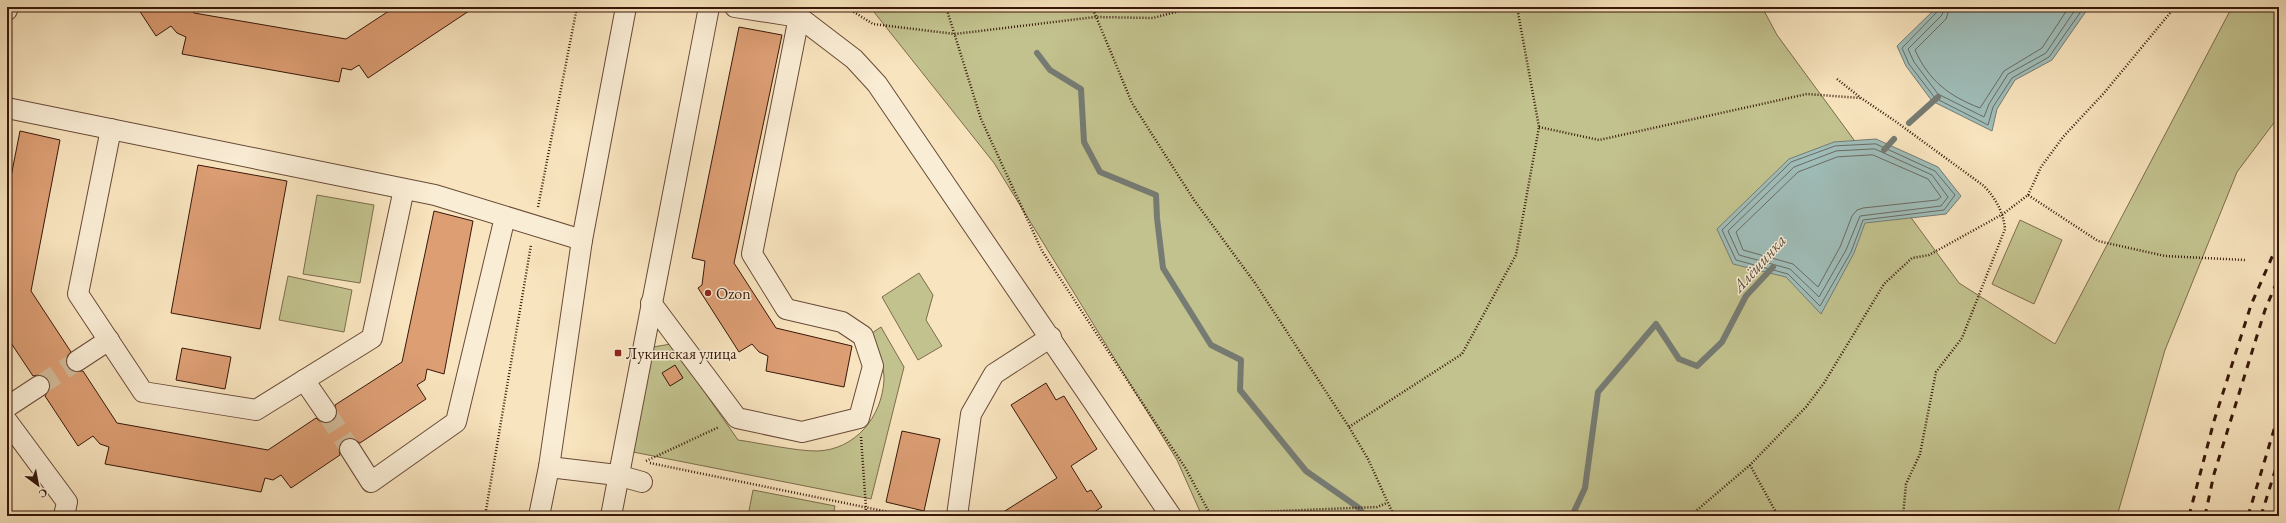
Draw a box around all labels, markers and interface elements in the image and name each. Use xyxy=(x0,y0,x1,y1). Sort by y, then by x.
water label: Алёшинка xyxy=(1726,229,1791,298)
place label: Ozon xyxy=(716,283,751,304)
marker: Ozon xyxy=(703,288,713,298)
place label: Лукинская улица xyxy=(626,343,737,364)
marker: Лукинская улица xyxy=(613,348,623,358)
north arrow xyxy=(18,465,58,505)
text: С xyxy=(36,485,50,502)

